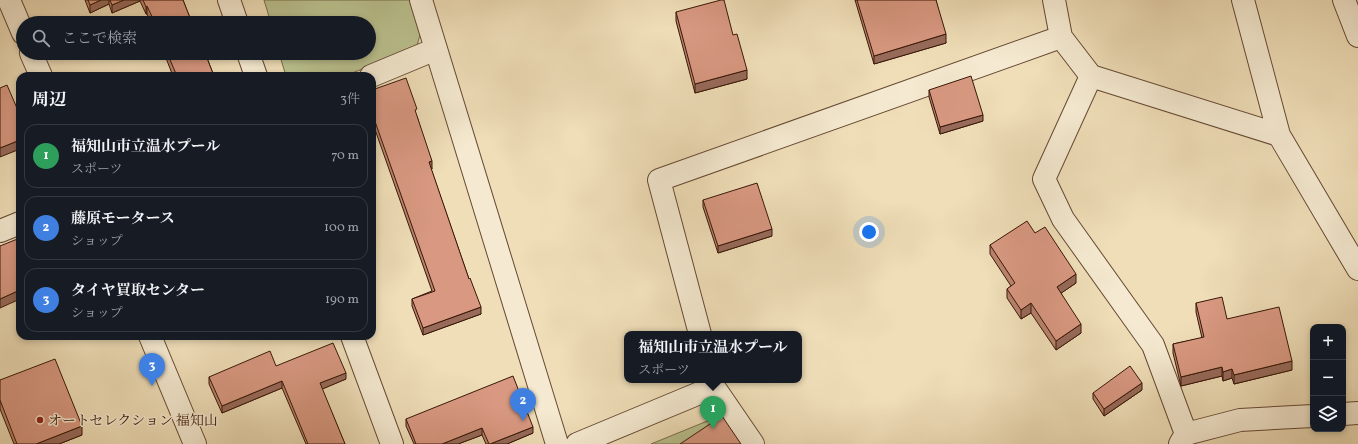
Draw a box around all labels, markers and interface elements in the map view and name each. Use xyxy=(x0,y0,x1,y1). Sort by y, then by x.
search box xyxy=(16,16,376,60)
icon: search xyxy=(30,27,52,49)
text: ここで検索 xyxy=(62,29,137,50)
text: 周辺 xyxy=(32,89,66,112)
text: 3件 xyxy=(340,91,360,109)
text: 福知山市立温水プール xyxy=(71,137,220,158)
text: 1 xyxy=(43,147,49,165)
text: 70 m xyxy=(331,147,359,165)
text: スポーツ xyxy=(71,161,122,179)
text: 藤原モータース xyxy=(71,209,175,230)
text: 2 xyxy=(43,219,49,237)
text: 100 m xyxy=(324,219,359,237)
your location xyxy=(859,222,879,242)
text: ショップ xyxy=(71,233,123,251)
text: タイヤ買取センター xyxy=(71,281,205,302)
text: 3 xyxy=(43,291,49,309)
text: 190 m xyxy=(325,291,359,309)
text: ショップ xyxy=(71,305,123,323)
map controls xyxy=(1310,324,1346,432)
button: + xyxy=(1310,324,1346,360)
popup xyxy=(624,331,802,383)
text: 福知山市立温水プール xyxy=(638,338,788,359)
pin: 3 xyxy=(139,353,165,386)
button: − xyxy=(1310,360,1346,396)
text: スポーツ xyxy=(638,362,690,380)
pin: 2 xyxy=(510,388,536,421)
pin: 1 xyxy=(700,396,726,429)
button: layers xyxy=(1310,396,1346,432)
place label: オートセレクション 福知山 xyxy=(48,412,218,431)
marker: オートセレクション 福知山 xyxy=(35,415,45,425)

